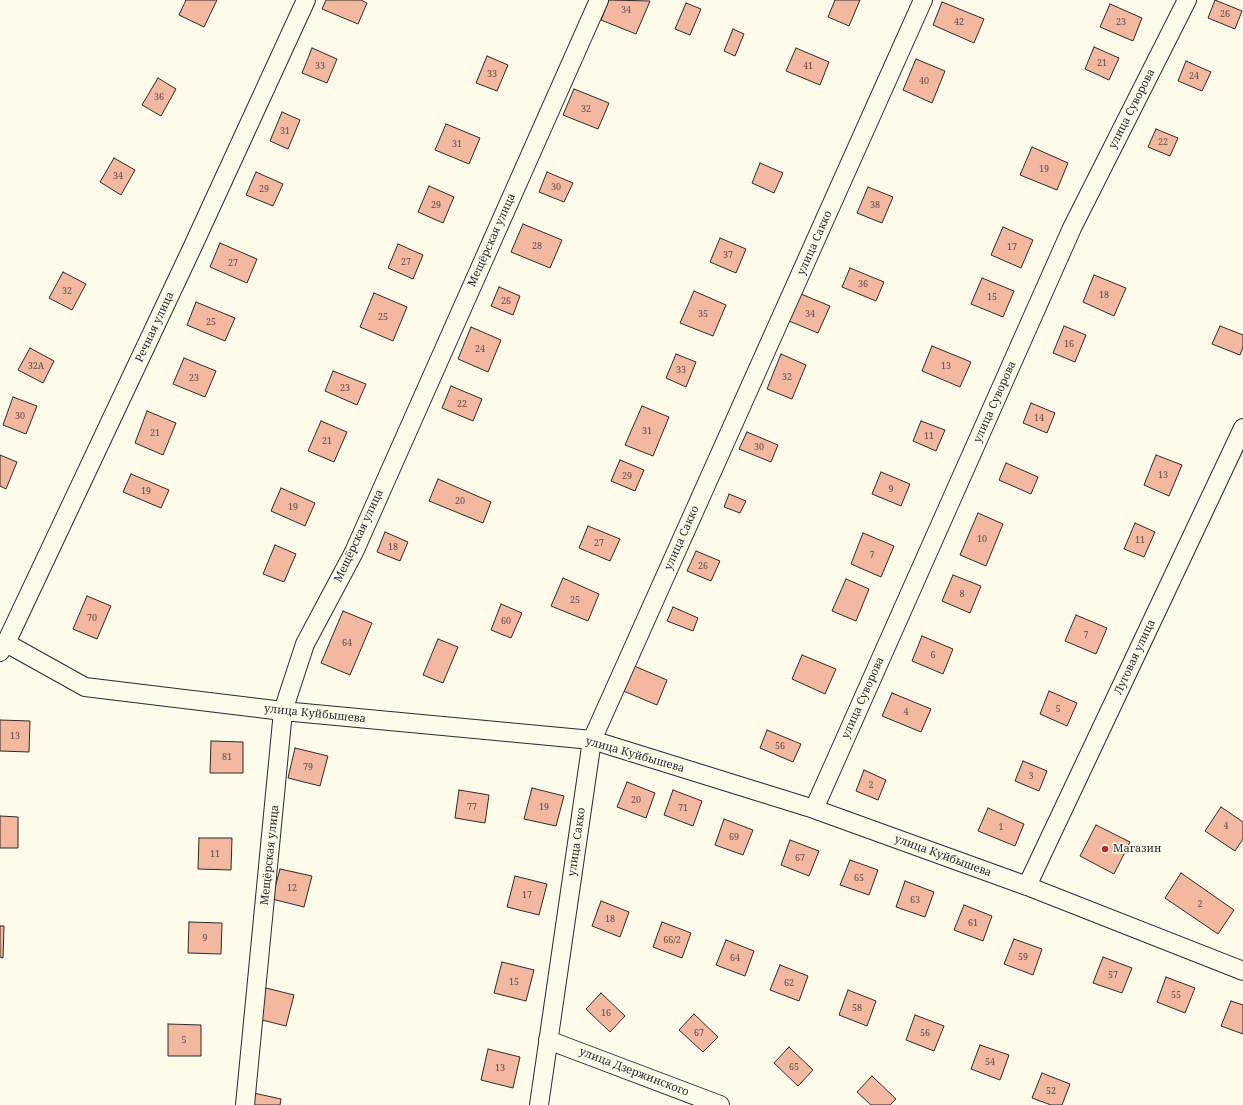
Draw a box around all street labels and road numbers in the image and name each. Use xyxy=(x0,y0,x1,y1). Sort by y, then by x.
street label: улица Суворова xyxy=(1106,67,1158,151)
street label: Мещёрская улица xyxy=(465,191,519,289)
street label: улица Сакко xyxy=(795,209,835,277)
street label: Речная улица xyxy=(133,290,177,364)
street label: улица Суворова xyxy=(971,359,1019,445)
street label: Мещёрская улица xyxy=(332,487,386,585)
street label: улица Сакко xyxy=(662,504,702,572)
street label: Луговая улица xyxy=(1112,617,1158,697)
street label: улица Суворова xyxy=(839,655,887,741)
street label: улица Куйбышева xyxy=(263,702,367,726)
street label: улица Куйбышева xyxy=(584,735,686,775)
street label: Мещёрская улица xyxy=(258,804,282,906)
street label: улица Сакко xyxy=(566,807,588,877)
street label: улица Куйбышева xyxy=(893,832,993,880)
street label: улица Дзержинского xyxy=(577,1045,691,1099)

